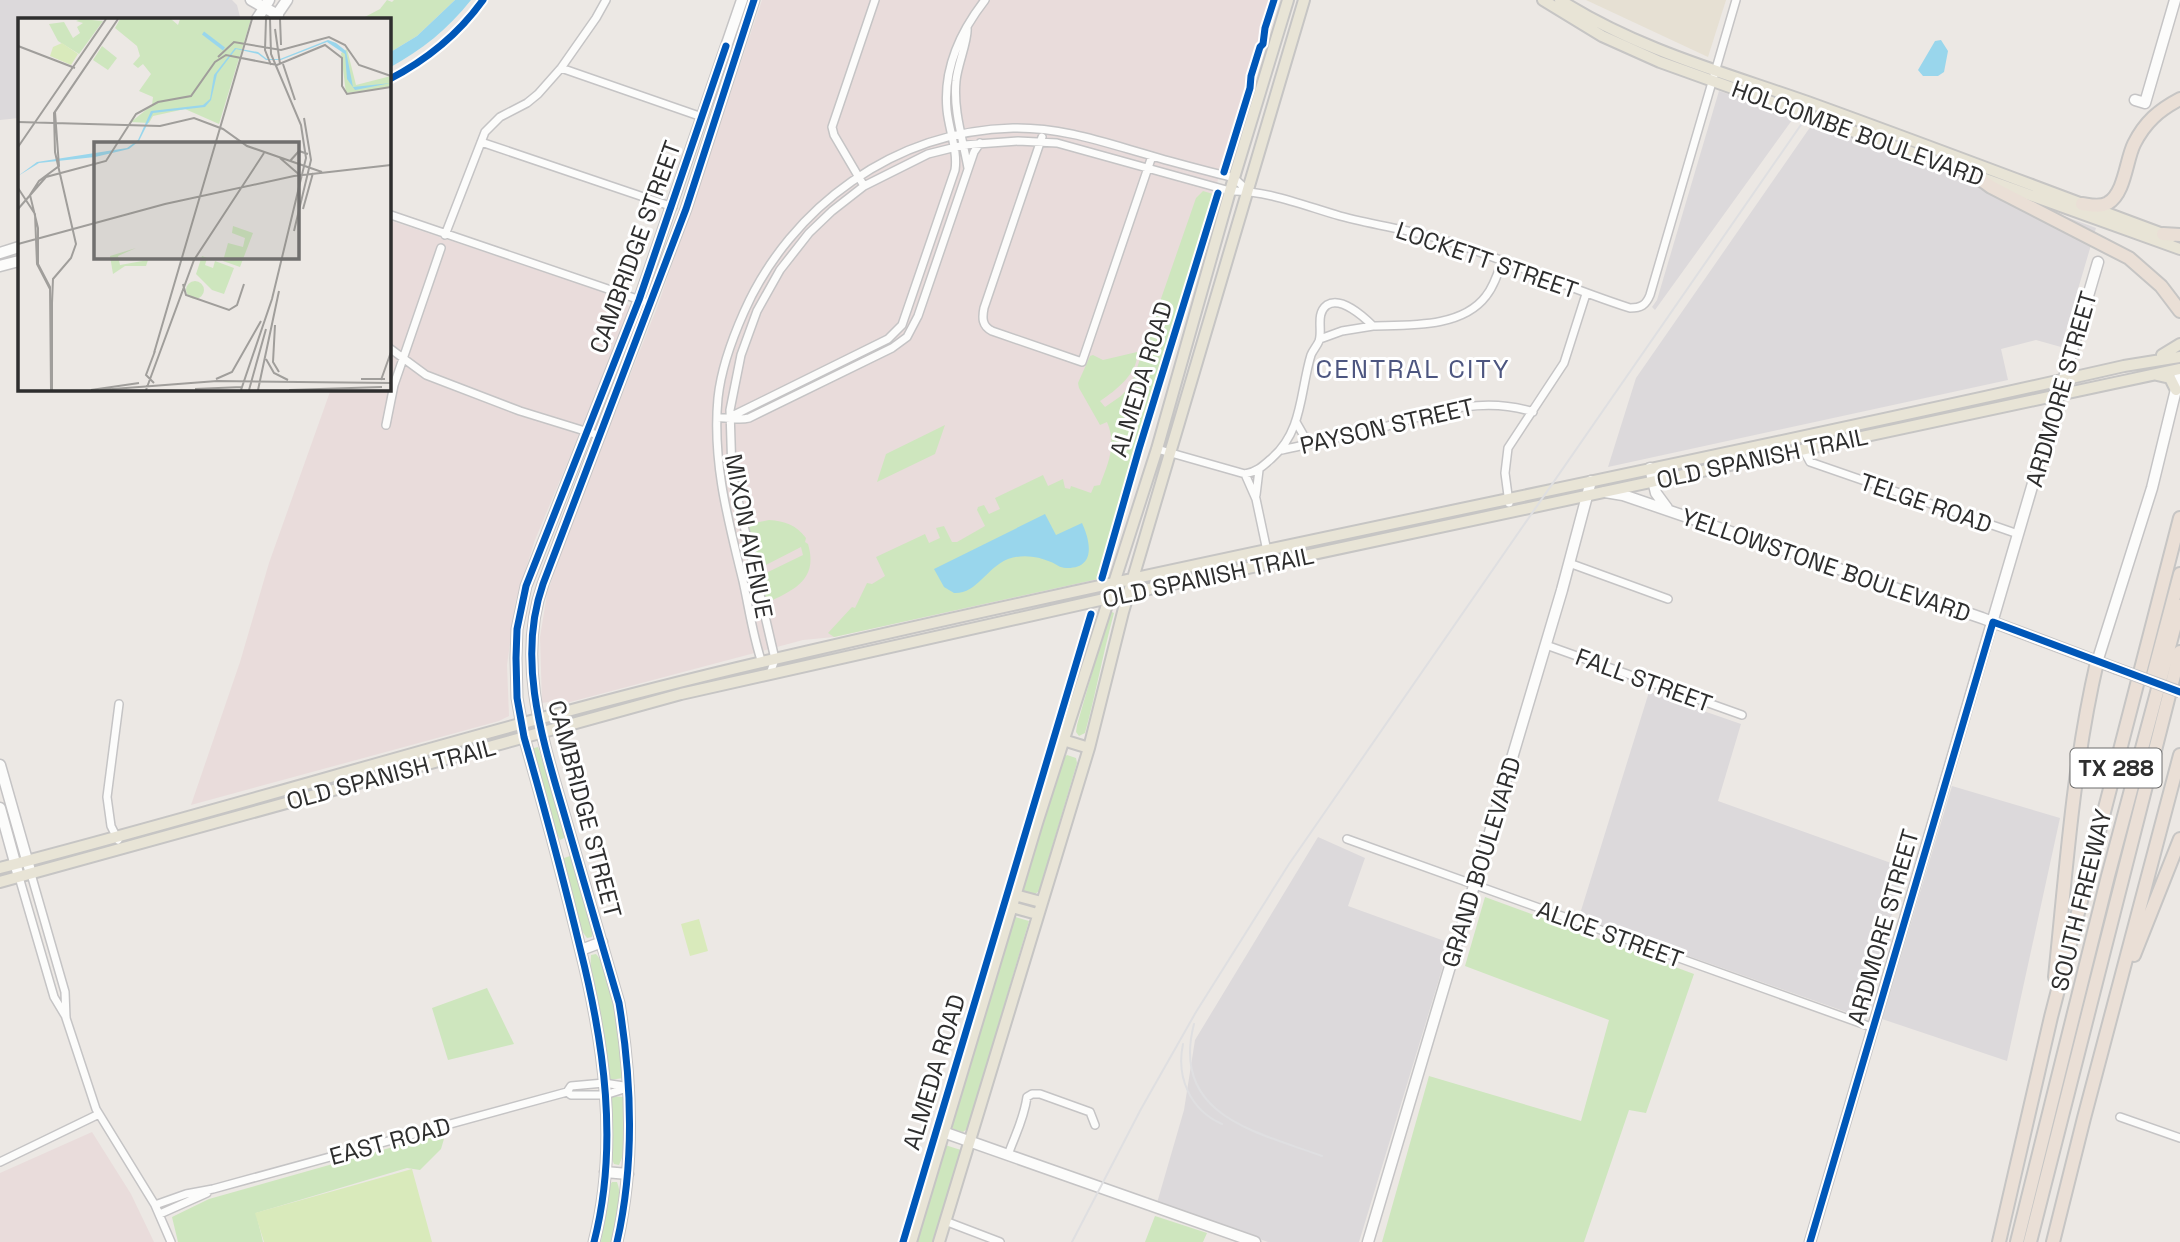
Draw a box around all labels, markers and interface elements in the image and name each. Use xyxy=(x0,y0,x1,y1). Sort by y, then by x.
inset map xyxy=(18,18,390,390)
street label: HOLCOMBE BOULEVARD xyxy=(1727,73,1989,193)
street label: CAMBRIDGE STREET xyxy=(582,137,688,357)
street label: LOCKETT STREET xyxy=(1392,214,1582,306)
street label: ARDMORE STREET xyxy=(2018,288,2104,490)
street label: ALMEDA ROAD xyxy=(1103,297,1179,461)
district label: CENTRAL CITY xyxy=(1315,352,1511,386)
street label: PAYSON STREET xyxy=(1297,391,1477,461)
street label: OLD SPANISH TRAIL xyxy=(1654,420,1870,496)
street label: MIXON AVENUE xyxy=(718,451,780,621)
street label: TELGE ROAD xyxy=(1856,466,1996,540)
street label: YELLOWSTONE BOULEVARD xyxy=(1677,501,1975,629)
street label: OLD SPANISH TRAIL xyxy=(1100,539,1316,615)
street label: FALL STREET xyxy=(1571,641,1717,719)
street label: CAMBRIDGE STREET xyxy=(541,697,629,921)
street label: OLD SPANISH TRAIL xyxy=(283,731,499,817)
road number: TX 288 xyxy=(2070,748,2162,788)
street label: GRAND BOULEVARD xyxy=(1434,753,1528,971)
street label: SOUTH FREEWAY xyxy=(2043,806,2119,994)
street label: ARDMORE STREET xyxy=(1840,826,1926,1028)
street label: ALICE STREET xyxy=(1533,893,1687,975)
street label: ALMEDA ROAD xyxy=(896,990,972,1154)
street label: EAST ROAD xyxy=(326,1110,454,1172)

